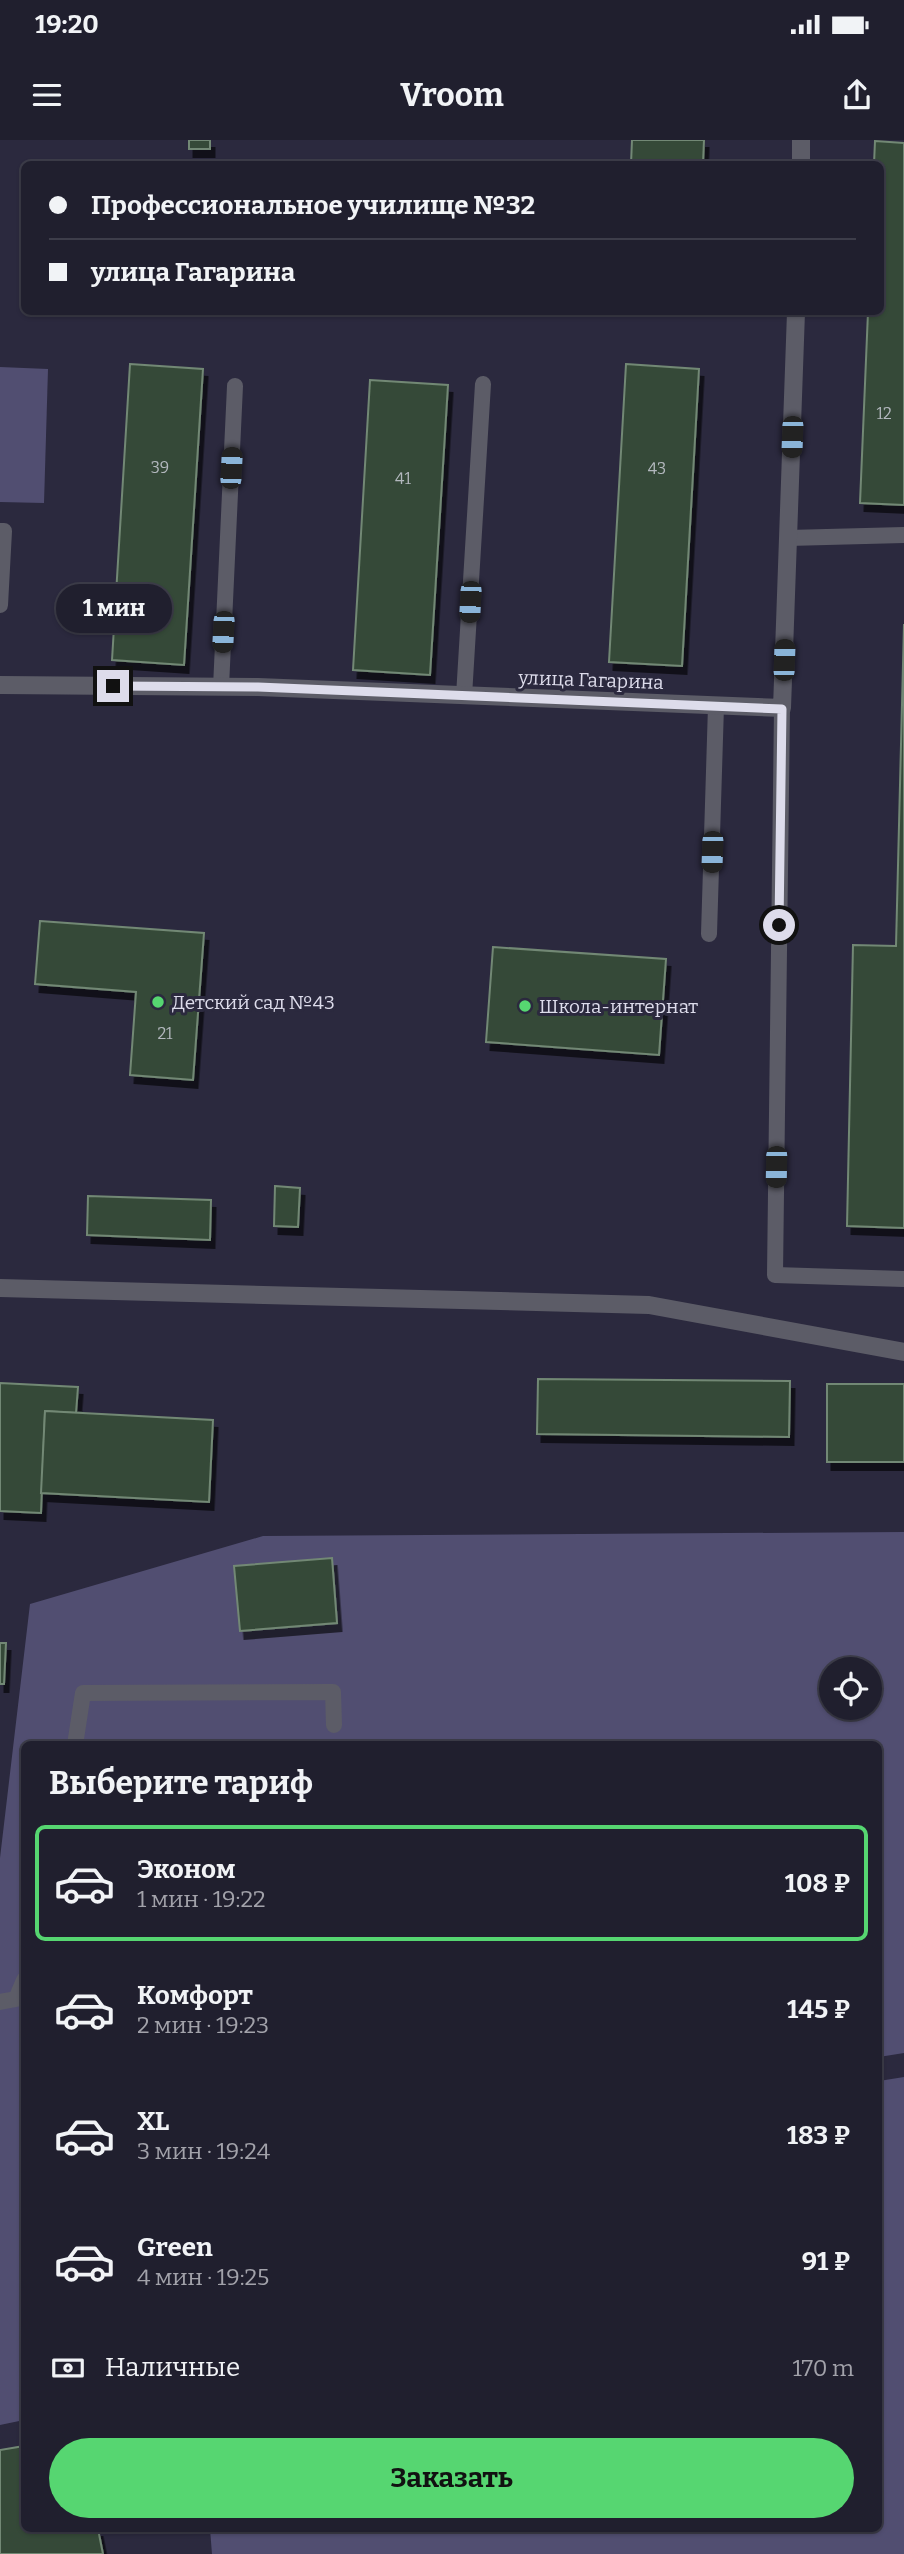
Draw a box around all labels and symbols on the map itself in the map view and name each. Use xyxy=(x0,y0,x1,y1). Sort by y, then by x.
house number: 12 xyxy=(876,404,892,423)
car xyxy=(781,416,804,458)
car xyxy=(220,446,243,490)
house number: 39 xyxy=(151,458,169,477)
house number: 43 xyxy=(648,459,666,478)
house number: 41 xyxy=(395,469,411,488)
car xyxy=(459,580,482,624)
callout: 1 мин xyxy=(55,584,171,634)
car xyxy=(212,610,235,654)
car xyxy=(773,639,796,681)
street label: улица Гагарина xyxy=(517,666,665,694)
route end xyxy=(97,670,129,702)
car xyxy=(701,831,724,873)
route start xyxy=(763,909,795,941)
place label: Детский сад №43 xyxy=(172,991,335,1014)
marker: Детский сад №43 xyxy=(150,994,166,1010)
place label: Школа-интернат xyxy=(539,995,698,1018)
marker: Школа-интернат xyxy=(517,998,533,1014)
house number: 21 xyxy=(157,1024,173,1043)
car xyxy=(766,1146,787,1188)

